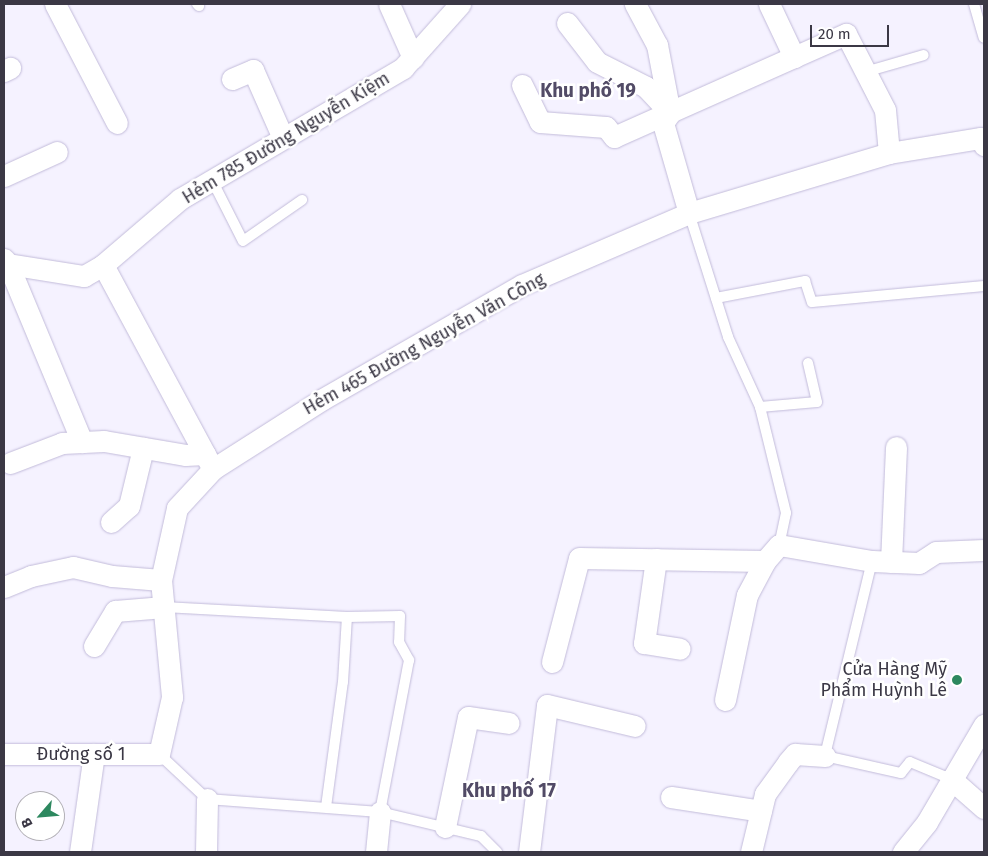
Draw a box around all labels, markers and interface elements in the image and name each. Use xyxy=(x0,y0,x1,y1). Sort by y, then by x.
scale bar xyxy=(813,15,892,47)
text: 20 m xyxy=(818,25,851,43)
street label: Hẻm 785 Đường Nguyễn Kiệm xyxy=(178,67,394,209)
district label: Khu phố 19 xyxy=(540,80,636,102)
street label: Hẻm 465 Đường Nguyễn Văn Công xyxy=(299,268,549,420)
place label: Cửa Hàng Mỹ Phẩm Huỳnh Lê xyxy=(821,659,947,702)
marker: Cửa Hàng Mỹ Phẩm Huỳnh Lê xyxy=(951,674,963,686)
street label: Đường số 1 xyxy=(36,743,126,765)
district label: Khu phố 17 xyxy=(462,780,556,802)
north arrow xyxy=(15,791,65,841)
text: B xyxy=(18,815,37,830)

